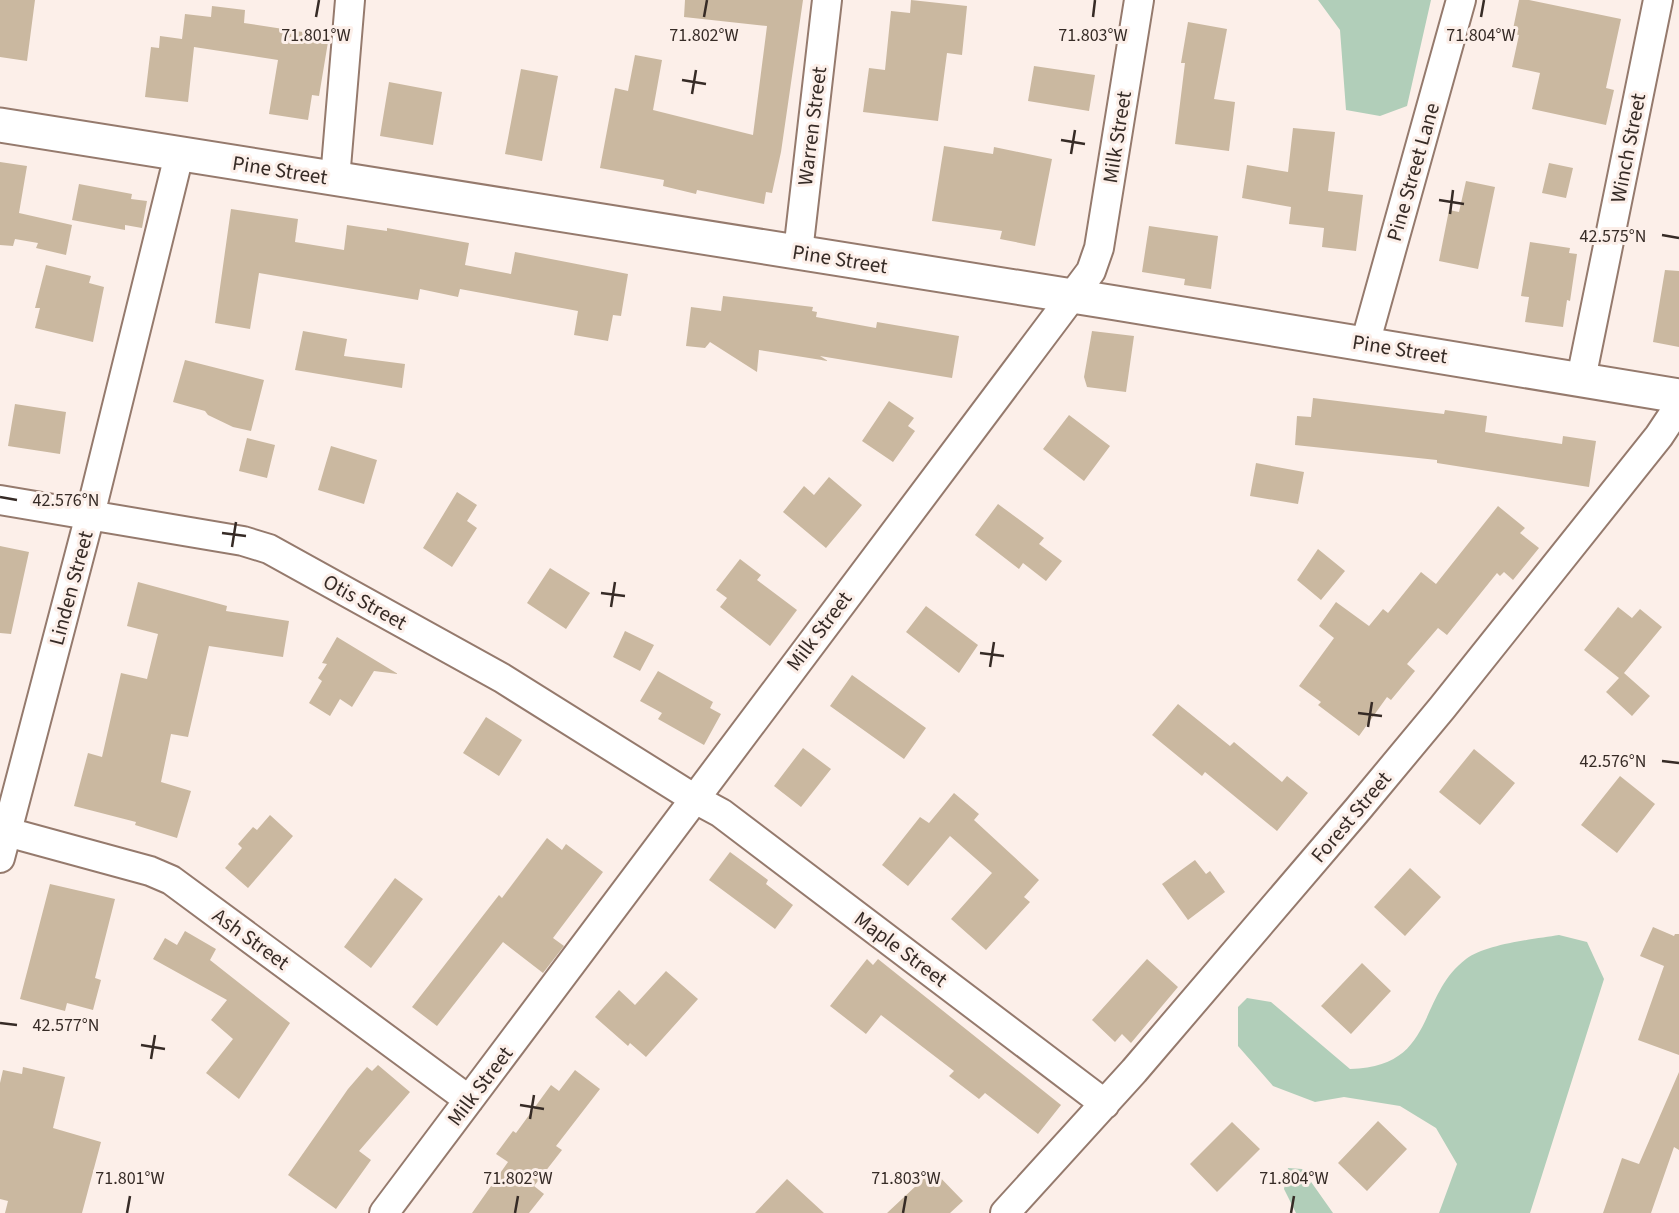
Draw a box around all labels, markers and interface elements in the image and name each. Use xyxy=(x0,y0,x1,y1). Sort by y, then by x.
text: 71.801°W xyxy=(281,23,351,48)
text: 71.802°W xyxy=(669,23,739,48)
text: 71.803°W xyxy=(1058,23,1128,48)
text: 71.804°W xyxy=(1446,23,1516,48)
street label: Warren Street xyxy=(790,65,834,187)
street label: Milk Street xyxy=(1095,89,1139,185)
street label: Winch Street xyxy=(1603,91,1653,205)
street label: Pine Street Lane xyxy=(1379,99,1447,245)
street label: Pine Street xyxy=(230,148,330,192)
text: 42.575°N xyxy=(1580,224,1646,249)
street label: Pine Street xyxy=(790,237,890,281)
street label: Pine Street xyxy=(1350,327,1450,371)
text: 42.576°N xyxy=(33,488,99,513)
street label: Linden Street xyxy=(41,527,101,649)
street label: Otis Street xyxy=(318,567,412,637)
street label: Milk Street xyxy=(779,585,859,677)
text: 42.576°N xyxy=(1580,749,1646,774)
street label: Forest Street xyxy=(1304,765,1398,869)
street label: Ash Street xyxy=(206,901,296,977)
street label: Maple Street xyxy=(848,904,954,994)
text: 42.577°N xyxy=(33,1013,99,1038)
street label: Milk Street xyxy=(440,1040,520,1132)
text: 71.801°W xyxy=(95,1166,165,1191)
text: 71.802°W xyxy=(483,1166,553,1191)
text: 71.803°W xyxy=(871,1166,941,1191)
text: 71.804°W xyxy=(1259,1166,1329,1191)

